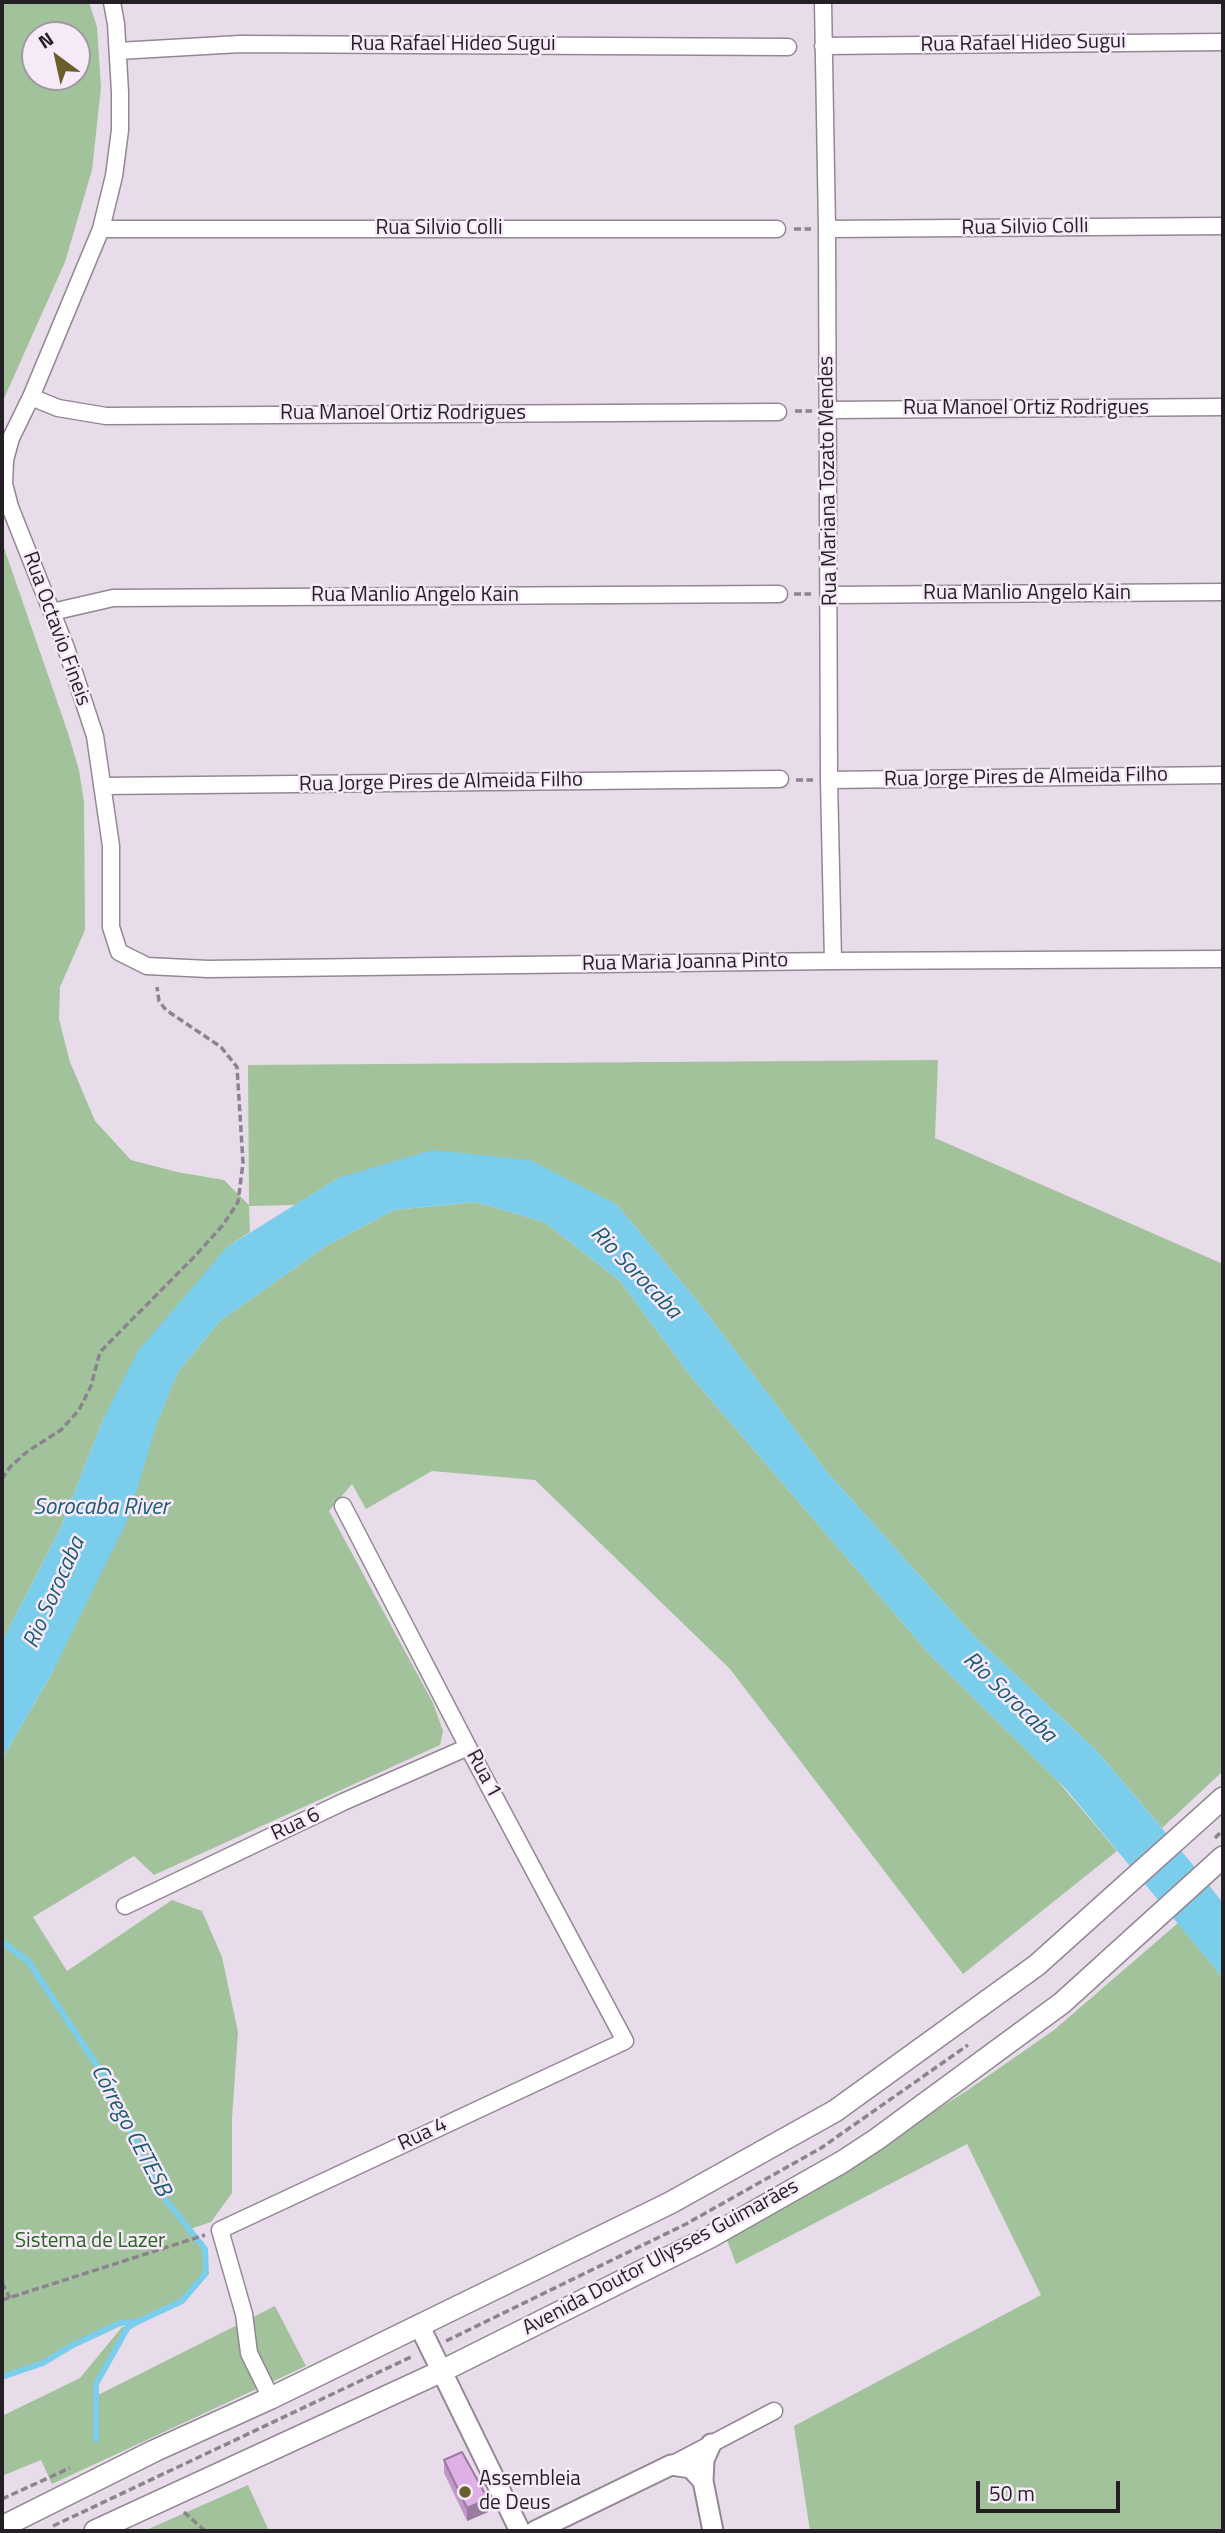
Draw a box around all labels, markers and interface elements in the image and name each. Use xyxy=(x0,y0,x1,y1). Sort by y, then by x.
north arrow xyxy=(21,21,91,91)
text: N xyxy=(32,24,59,55)
street label: Rua Rafael Hideo Sugui xyxy=(920,30,1126,58)
street label: Rua Rafael Hideo Sugui xyxy=(350,32,556,58)
street label: Rua Silvio Colli xyxy=(961,214,1089,242)
street label: Rua Silvio Colli xyxy=(375,216,503,242)
street label: Rua Mariana Tozato Mendes xyxy=(814,356,844,606)
street label: Rua Manoel Ortiz Rodrigues xyxy=(903,396,1149,422)
street label: Rua Manoel Ortiz Rodrigues xyxy=(280,401,526,427)
street label: Rua Octavio Fineis xyxy=(16,548,96,710)
street label: Rua Manlio Angelo Kain xyxy=(923,581,1131,607)
street label: Rua Manlio Angelo Kain xyxy=(311,583,519,609)
street label: Rua Jorge Pires de Almeida Filho xyxy=(884,763,1168,793)
street label: Rua Jorge Pires de Almeida Filho xyxy=(299,768,583,798)
street label: Rua Maria Joanna Pinto xyxy=(582,949,788,977)
water label: Rio Sorocaba xyxy=(584,1221,686,1325)
water label: Sorocaba River xyxy=(33,1494,169,1522)
water label: Rio Sorocaba xyxy=(18,1533,92,1653)
water label: Rio Sorocaba xyxy=(957,1647,1061,1749)
street label: Rua 1 xyxy=(460,1746,506,1802)
street label: Rua 6 xyxy=(268,1803,324,1847)
water label: Córrego CETESB xyxy=(84,2060,176,2202)
street label: Rua 4 xyxy=(395,2113,451,2157)
street label: Avenida Doutor Ulysses Guimarães xyxy=(519,2174,803,2342)
park label: Sistema de Lazer xyxy=(15,2229,165,2255)
scale bar xyxy=(980,2466,1124,2510)
place label: Assembleia de Deus xyxy=(479,2467,581,2517)
text: 50 m xyxy=(989,2477,1035,2509)
marker: Assembleia de Deus xyxy=(457,2484,473,2500)

